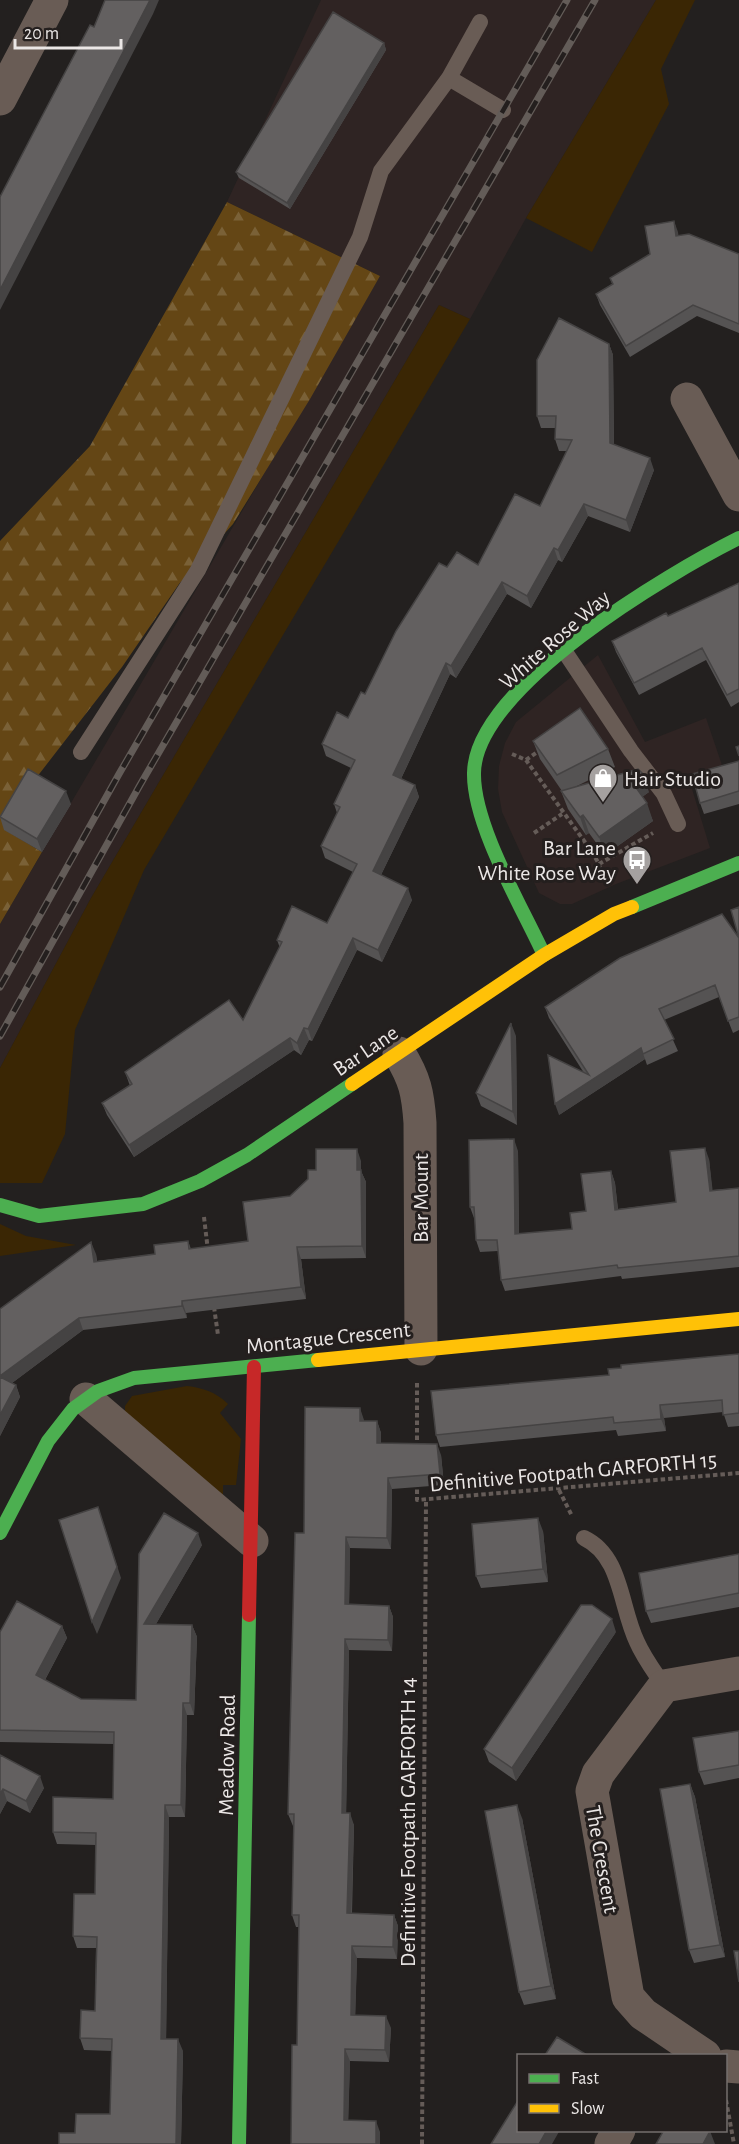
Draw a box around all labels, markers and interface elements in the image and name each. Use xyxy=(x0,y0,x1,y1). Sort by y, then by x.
scale bar xyxy=(15,12,122,50)
text: 20 m xyxy=(24,25,59,43)
street label: White Rose Way xyxy=(495,586,615,694)
shop icon: Hair Studio xyxy=(587,762,619,804)
place label: Hair Studio xyxy=(624,768,721,790)
place label: Bar Lane White Rose Way xyxy=(477,837,617,884)
bus stop icon: Bar Lane White Rose Way xyxy=(621,844,653,886)
street label: Bar Lane xyxy=(329,1021,402,1080)
street label: Bar Mount xyxy=(410,1153,432,1243)
street label: Montague Crescent xyxy=(245,1318,411,1358)
street label: Definitive Footpath GARFORTH 15 xyxy=(428,1448,718,1496)
street label: Definitive Footpath GARFORTH 14 xyxy=(397,1677,419,1967)
street label: Meadow Road xyxy=(215,1694,239,1816)
street label: The Crescent xyxy=(582,1804,622,1915)
legend xyxy=(517,2054,727,2132)
text: Fast xyxy=(571,2070,599,2088)
text: Slow xyxy=(571,2100,604,2118)

